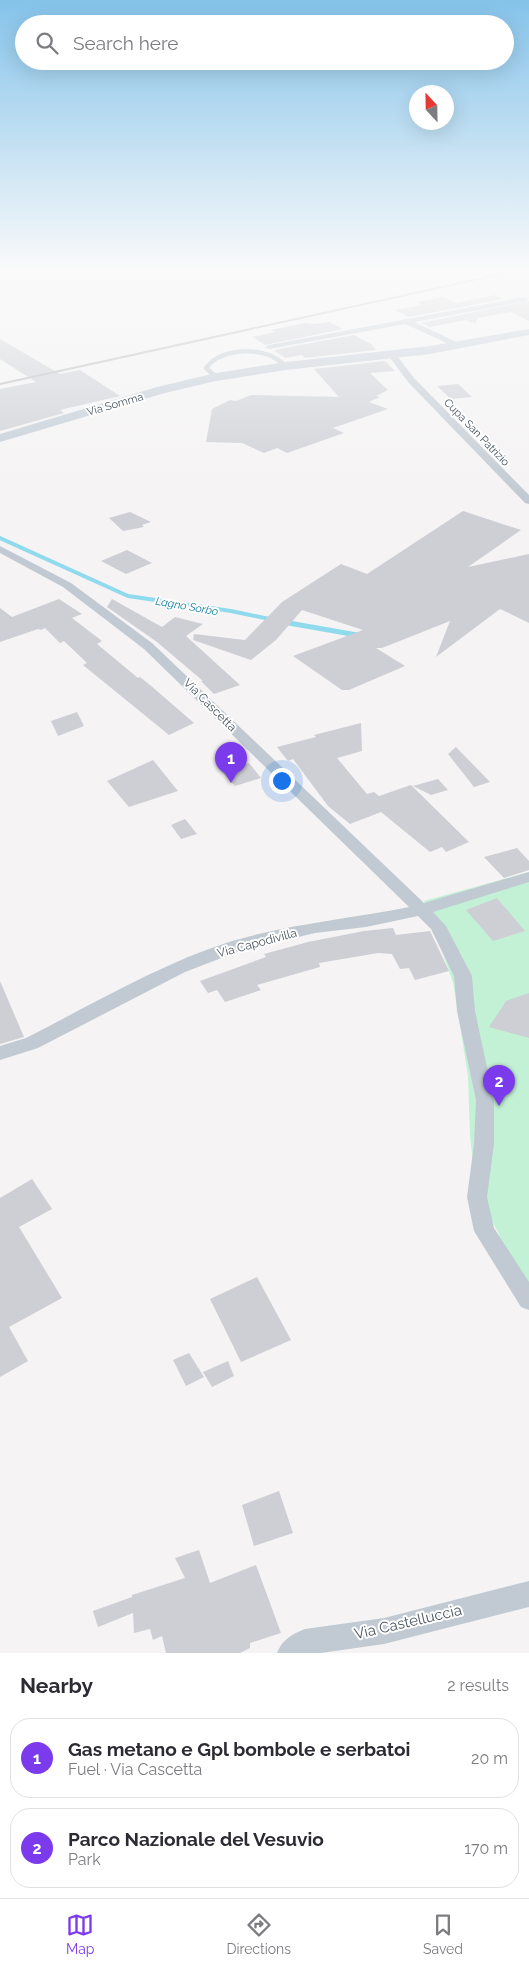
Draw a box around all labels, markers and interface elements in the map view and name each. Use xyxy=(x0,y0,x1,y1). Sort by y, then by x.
search box xyxy=(15,15,514,70)
icon: search xyxy=(33,29,61,57)
text: Search here xyxy=(73,32,179,54)
north arrow xyxy=(409,85,454,130)
street label: Via Somma xyxy=(85,390,145,419)
street label: Cupa San Patrizio xyxy=(441,396,512,469)
water label: Lagno Sorbo xyxy=(155,595,219,618)
street label: Via Cascetta xyxy=(181,676,239,734)
pin: 1 xyxy=(215,742,247,783)
your location xyxy=(269,768,295,794)
street label: Via Capodivilla xyxy=(216,926,298,960)
pin: 2 xyxy=(483,1065,515,1106)
street label: Via Castelluccia xyxy=(352,1601,464,1643)
text: Nearby xyxy=(20,1673,93,1698)
text: 2 results xyxy=(447,1676,509,1695)
text: Gas metano e Gpl bombole e serbatoi xyxy=(68,1738,410,1760)
text: 1 xyxy=(33,1749,41,1768)
text: 20 m xyxy=(471,1749,508,1768)
text: Fuel · Via Cascetta xyxy=(68,1760,202,1779)
text: Parco Nazionale del Vesuvio xyxy=(68,1828,324,1850)
text: 2 xyxy=(32,1839,42,1858)
text: 170 m xyxy=(464,1839,508,1858)
text: Park xyxy=(68,1850,101,1869)
tab: Map xyxy=(66,1911,94,1957)
tab: Directions xyxy=(226,1911,291,1957)
tab: Saved xyxy=(423,1911,463,1957)

